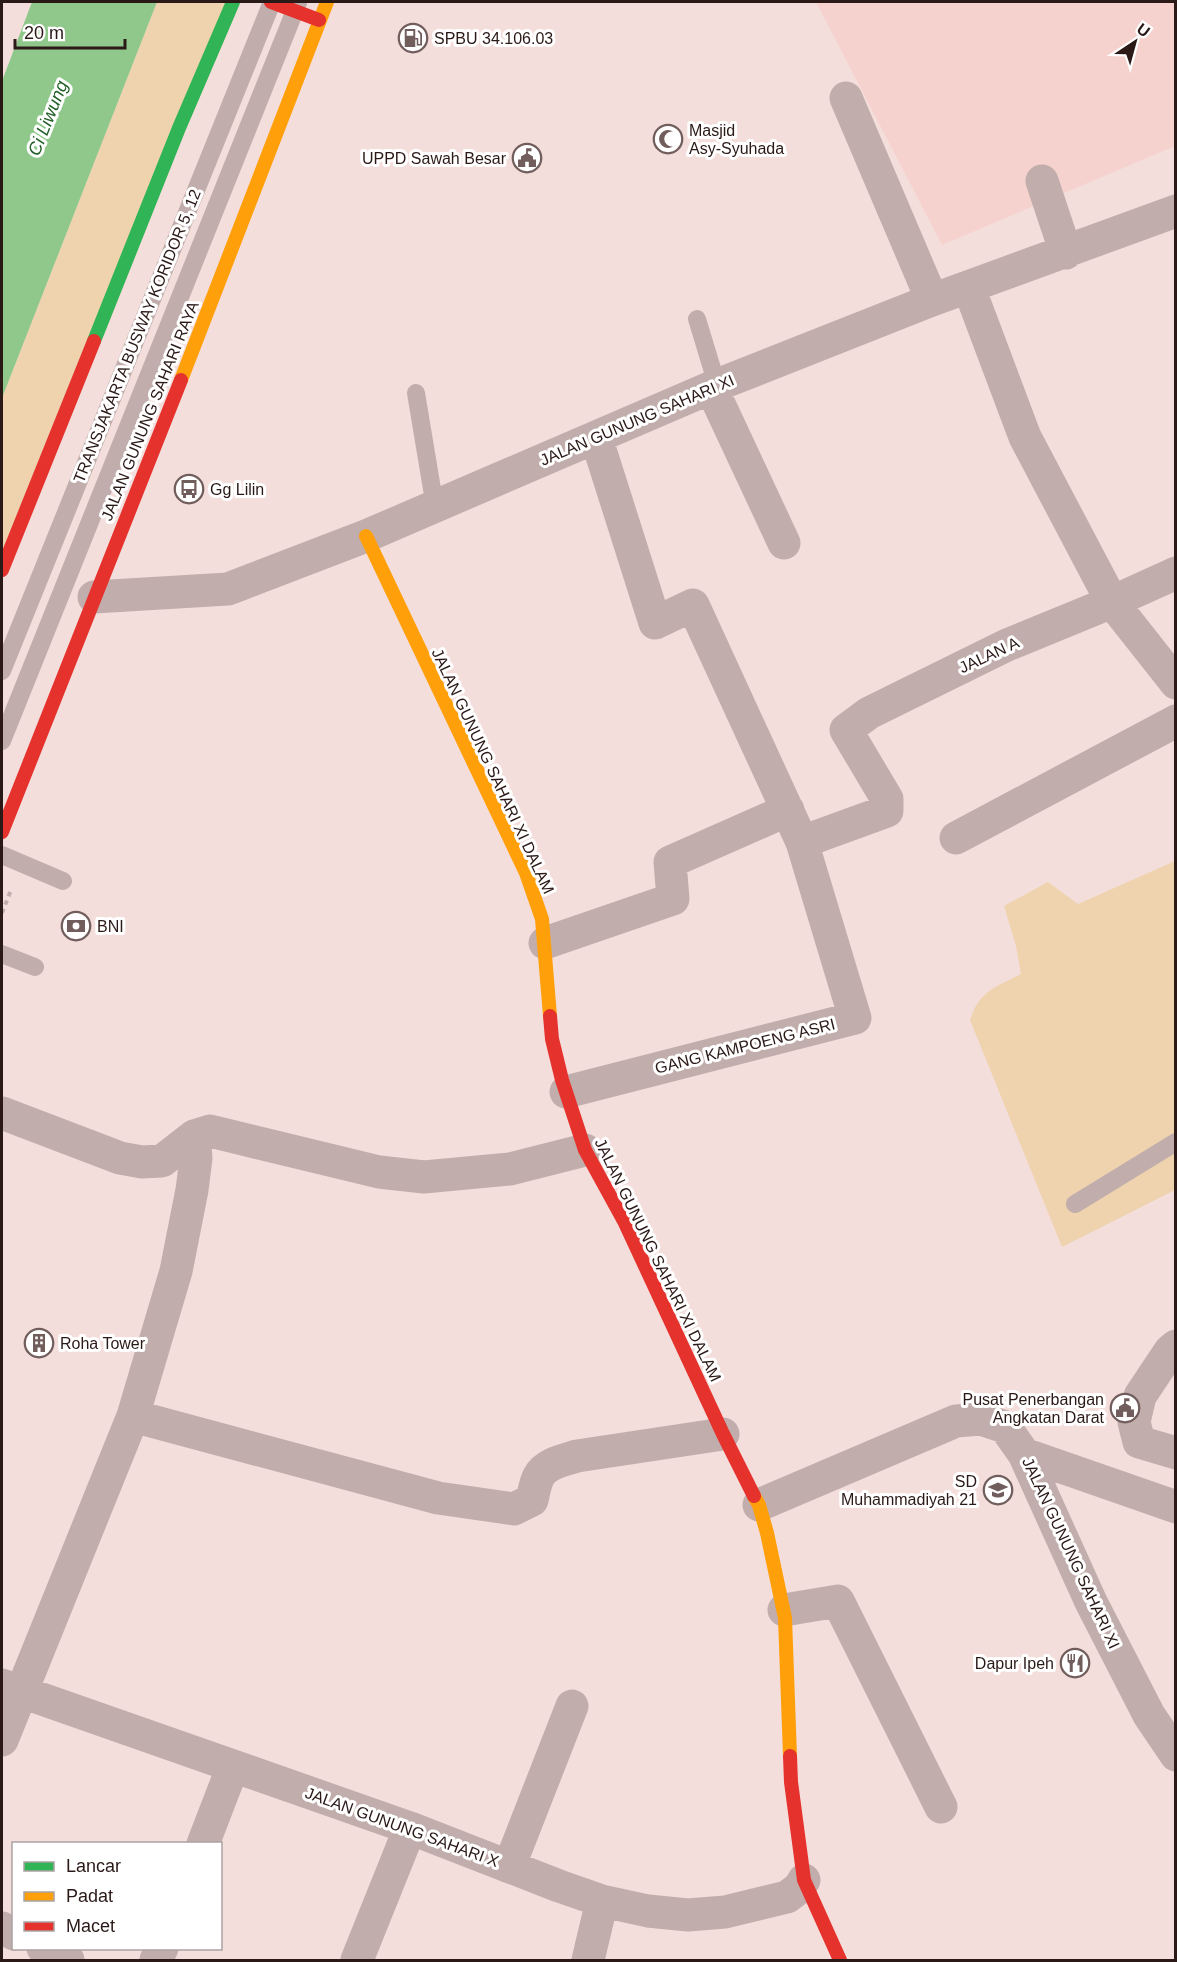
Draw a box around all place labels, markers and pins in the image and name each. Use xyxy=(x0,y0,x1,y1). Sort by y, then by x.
fuel station icon: SPBU 34.106.03 xyxy=(397,22,429,54)
place label: SPBU 34.106.03 xyxy=(434,30,553,47)
place label: Masjid Asy-Syuhada xyxy=(689,122,784,157)
mosque icon: Masjid Asy-Syuhada xyxy=(652,123,684,155)
public building icon: UPPD Sawah Besar xyxy=(511,142,543,174)
place label: UPPD Sawah Besar xyxy=(362,150,507,167)
bus stop icon: Gg Lilin xyxy=(173,473,205,505)
place label: Gg Lilin xyxy=(210,481,264,498)
bank icon: BNI xyxy=(60,910,92,942)
place label: BNI xyxy=(97,918,124,935)
building icon: Roha Tower xyxy=(23,1327,55,1359)
place label: Roha Tower xyxy=(60,1335,146,1352)
place label: Pusat Penerbangan Angkatan Darat xyxy=(963,1391,1105,1426)
public building icon: Pusat Penerbangan Angkatan Darat xyxy=(1109,1392,1141,1424)
place label: SD Muhammadiyah 21 xyxy=(841,1473,977,1508)
school or university icon: SD Muhammadiyah 21 xyxy=(982,1474,1014,1506)
restaurant icon: Dapur Ipeh xyxy=(1059,1647,1091,1679)
place label: Dapur Ipeh xyxy=(975,1655,1054,1672)

